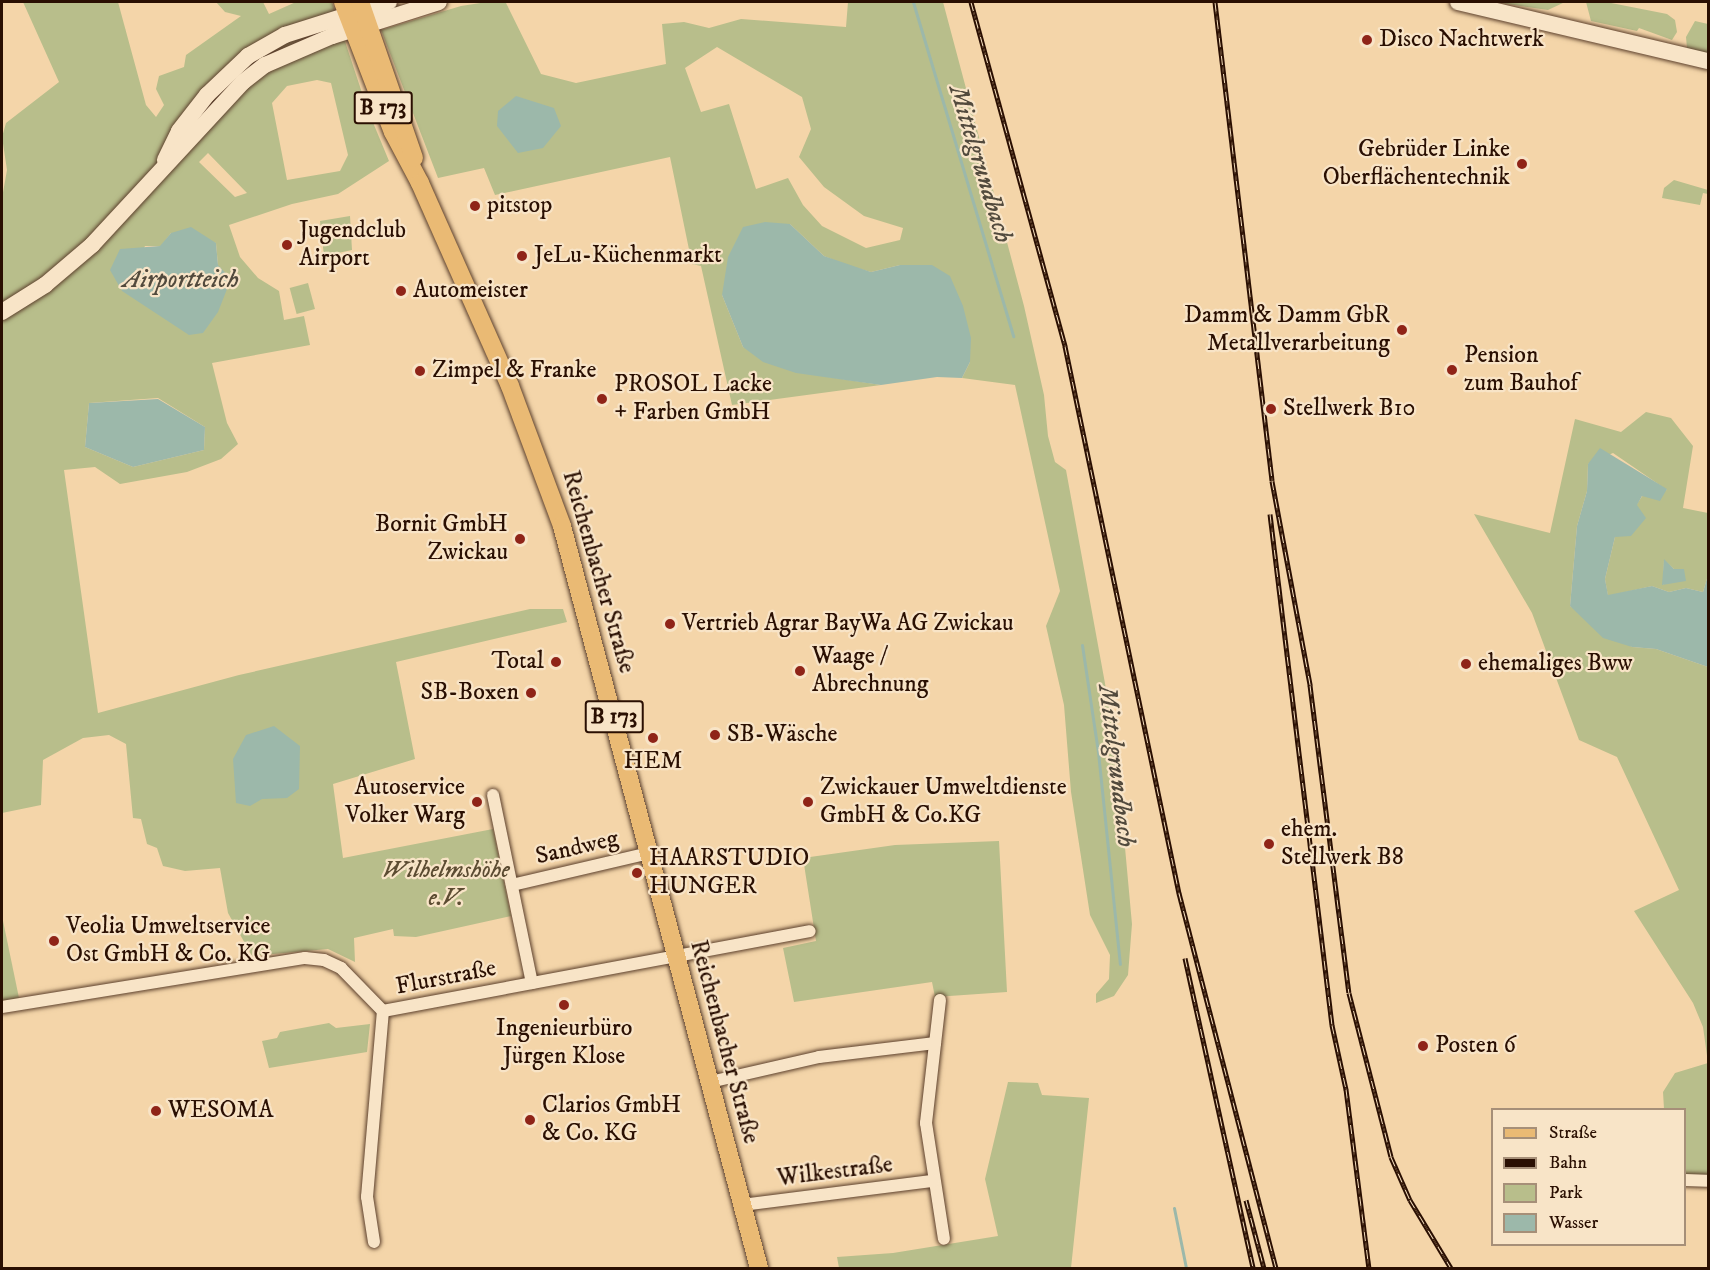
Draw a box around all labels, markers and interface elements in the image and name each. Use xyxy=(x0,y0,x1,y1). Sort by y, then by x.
place label: Disco Nachtwerk xyxy=(1379,26,1544,54)
marker: Disco Nachtwerk xyxy=(1360,33,1374,47)
water label: Mittelgrundbach xyxy=(941,81,1019,247)
road number: B 173 xyxy=(353,89,413,127)
place label: Gebrüder Linke Oberflächentechnik xyxy=(1323,136,1510,192)
marker: Gebrüder Linke Oberflächentechnik xyxy=(1515,157,1529,171)
place label: pitstop xyxy=(487,192,552,220)
marker: pitstop xyxy=(468,199,482,213)
place label: Jugendclub Airport xyxy=(299,217,406,273)
marker: Jugendclub Airport xyxy=(280,238,294,252)
place label: JeLu-Küchenmarkt xyxy=(534,242,722,270)
marker: JeLu-Küchenmarkt xyxy=(515,249,529,263)
water label: Airportteich xyxy=(123,264,239,296)
place label: Automeister xyxy=(413,277,528,305)
marker: Automeister xyxy=(394,284,408,298)
place label: Damm & Damm GbR Metallverarbeitung xyxy=(1184,302,1390,358)
marker: Damm & Damm GbR Metallverarbeitung xyxy=(1395,323,1409,337)
place label: Pension zum Bauhof xyxy=(1464,342,1578,398)
place label: Zimpel & Franke xyxy=(432,357,596,385)
marker: Pension zum Bauhof xyxy=(1445,363,1459,377)
marker: Zimpel & Franke xyxy=(413,364,427,378)
place label: PROSOL Lacke + Farben GmbH xyxy=(614,371,772,427)
marker: PROSOL Lacke + Farben GmbH xyxy=(595,392,609,406)
place label: Stellwerk B10 xyxy=(1283,395,1415,423)
marker: Stellwerk B10 xyxy=(1264,402,1278,416)
street label: Reichenbacher Straße xyxy=(555,467,641,677)
place label: Bornit GmbH Zwickau xyxy=(375,511,508,567)
marker: Bornit GmbH Zwickau xyxy=(513,532,527,546)
place label: Vertrieb Agrar BayWa AG Zwickau xyxy=(682,610,1014,638)
marker: Vertrieb Agrar BayWa AG Zwickau xyxy=(663,617,677,631)
place label: Waage / Abrechnung xyxy=(812,643,928,699)
place label: Total xyxy=(492,648,544,676)
place label: ehemaliges Bww xyxy=(1478,650,1633,678)
marker: Total xyxy=(549,655,563,669)
marker: ehemaliges Bww xyxy=(1459,657,1473,671)
marker: Waage / Abrechnung xyxy=(793,664,807,678)
place label: SB-Boxen xyxy=(420,679,519,707)
water label: Mittelgrundbach xyxy=(1091,683,1141,849)
marker: SB-Boxen xyxy=(524,686,538,700)
road number: B 173 xyxy=(584,698,644,736)
place label: SB-Wäsche xyxy=(727,721,837,749)
marker: SB-Wäsche xyxy=(708,728,722,742)
marker: HEM xyxy=(646,731,660,745)
place label: HEM xyxy=(623,748,683,776)
place label: Autoservice Volker Warg xyxy=(345,774,465,830)
place label: Zwickauer Umweltdienste GmbH & Co.KG xyxy=(820,774,1067,830)
marker: Autoservice Volker Warg xyxy=(470,795,484,809)
marker: Zwickauer Umweltdienste GmbH & Co.KG xyxy=(801,795,815,809)
place label: ehem. Stellwerk B8 xyxy=(1281,816,1404,872)
street label: Sandweg xyxy=(533,825,621,871)
marker: ehem. Stellwerk B8 xyxy=(1262,837,1276,851)
place label: HAARSTUDIO HUNGER xyxy=(649,845,809,901)
park label: Wilhelmshöhe e.V. xyxy=(382,857,510,913)
marker: HAARSTUDIO HUNGER xyxy=(630,866,644,880)
place label: Veolia Umweltservice Ost GmbH & Co. KG xyxy=(66,913,270,969)
marker: Veolia Umweltservice Ost GmbH & Co. KG xyxy=(47,934,61,948)
street label: Reichenbacher Straße xyxy=(683,937,765,1147)
street label: Flurstraße xyxy=(393,954,499,1002)
marker: Ingenieurbüro Jürgen Klose xyxy=(557,998,571,1012)
place label: Ingenieurbüro Jürgen Klose xyxy=(496,1015,632,1071)
place label: Posten 6 xyxy=(1435,1032,1516,1060)
marker: Posten 6 xyxy=(1416,1039,1430,1053)
place label: Clarios GmbH & Co. KG xyxy=(542,1092,681,1148)
place label: WESOMA xyxy=(168,1097,274,1125)
marker: WESOMA xyxy=(149,1104,163,1118)
legend xyxy=(1491,1108,1686,1246)
marker: Clarios GmbH & Co. KG xyxy=(523,1113,537,1127)
text: Straße xyxy=(1549,1122,1597,1144)
street label: Wilkestraße xyxy=(776,1151,894,1193)
text: Bahn xyxy=(1549,1152,1587,1174)
text: Park xyxy=(1549,1182,1583,1204)
text: Wasser xyxy=(1549,1212,1598,1234)

